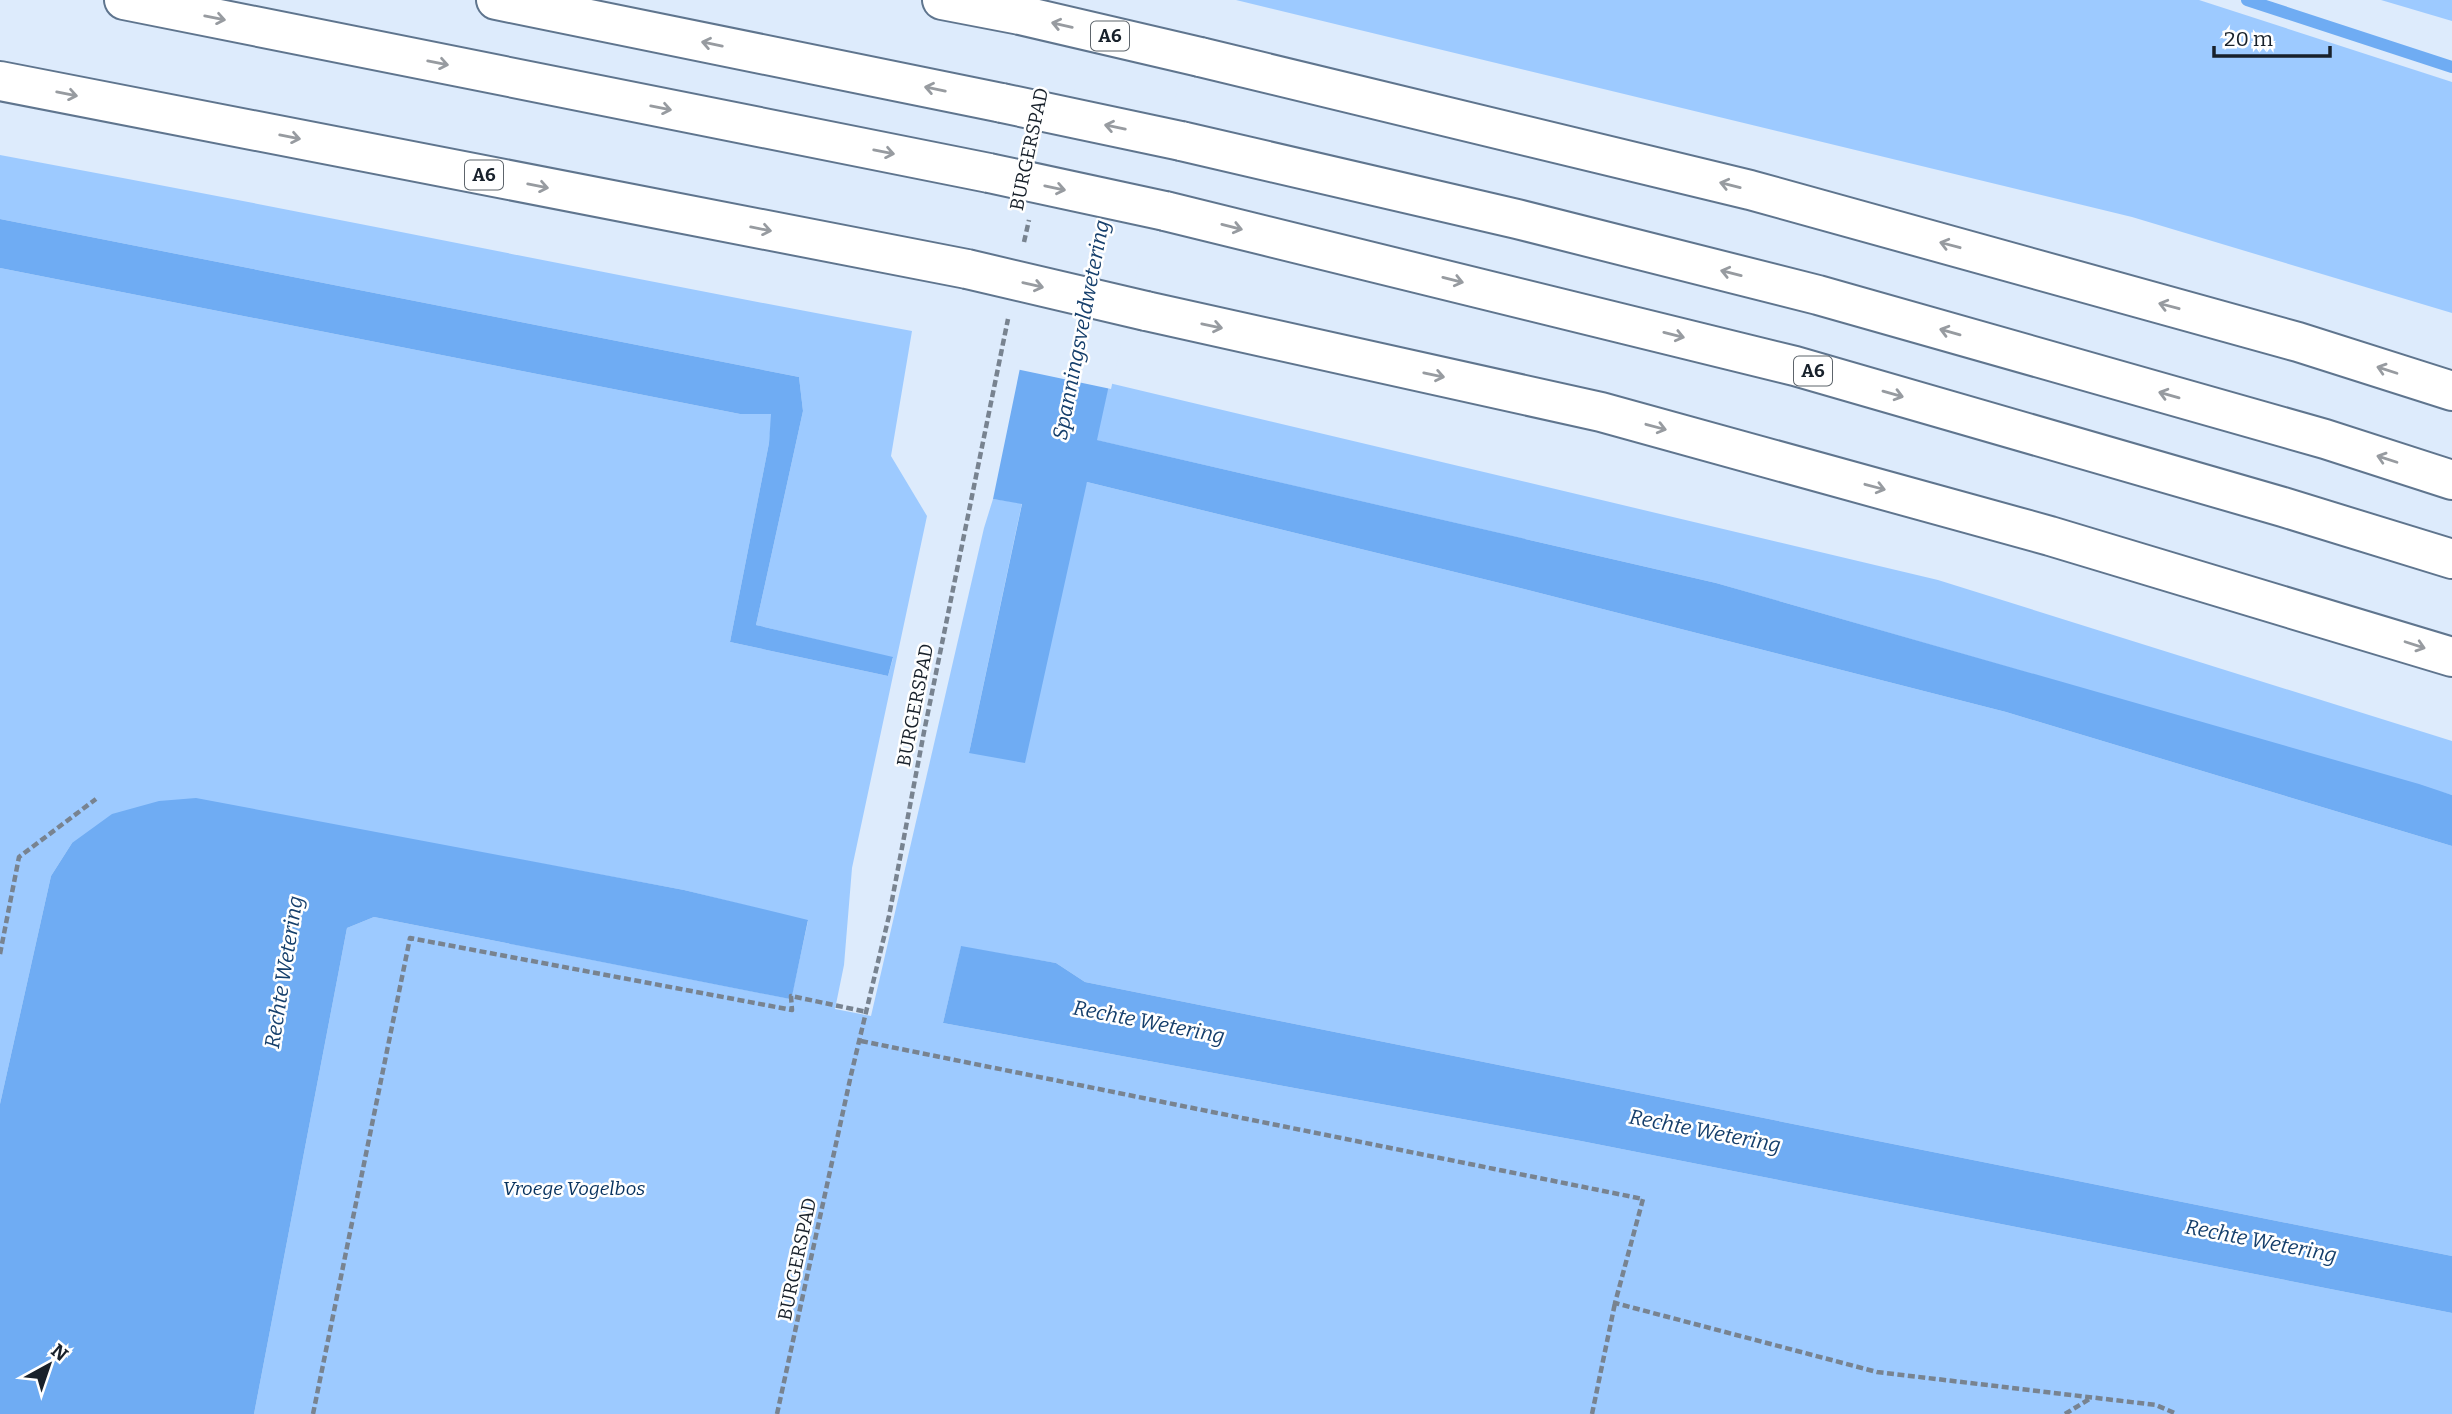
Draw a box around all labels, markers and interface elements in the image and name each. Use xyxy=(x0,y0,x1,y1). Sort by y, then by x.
one-way arrow xyxy=(203,12,226,26)
scale bar xyxy=(2214,14,2330,58)
one-way arrow xyxy=(1051,18,1074,31)
road number: A6 xyxy=(1091,22,1129,51)
text: 20 m xyxy=(2224,26,2273,52)
one-way arrow xyxy=(701,37,724,51)
one-way arrow xyxy=(426,57,449,70)
one-way arrow xyxy=(924,82,947,96)
street label: BURGERSPAD xyxy=(1005,86,1053,212)
one-way arrow xyxy=(55,87,78,101)
one-way arrow xyxy=(649,101,672,115)
one-way arrow xyxy=(1104,120,1127,134)
one-way arrow xyxy=(278,131,301,145)
one-way arrow xyxy=(872,146,895,160)
road number: A6 xyxy=(465,160,503,190)
one-way arrow xyxy=(1719,178,1742,191)
one-way arrow xyxy=(526,179,549,193)
one-way arrow xyxy=(1043,181,1066,195)
water label: Spanningsveldwetering xyxy=(1047,218,1115,442)
one-way arrow xyxy=(1220,221,1243,234)
one-way arrow xyxy=(749,223,772,237)
one-way arrow xyxy=(1939,238,1961,251)
one-way arrow xyxy=(1720,266,1743,279)
one-way arrow xyxy=(1441,274,1464,287)
one-way arrow xyxy=(1022,279,1044,292)
one-way arrow xyxy=(2158,299,2181,312)
one-way arrow xyxy=(1200,320,1223,333)
one-way arrow xyxy=(1939,325,1961,338)
one-way arrow xyxy=(1662,329,1685,342)
road number: A6 xyxy=(1794,356,1832,386)
one-way arrow xyxy=(2376,363,2398,376)
one-way arrow xyxy=(1423,369,1445,382)
one-way arrow xyxy=(2158,387,2180,400)
one-way arrow xyxy=(1882,389,1904,402)
one-way arrow xyxy=(1644,421,1667,434)
one-way arrow xyxy=(2376,452,2398,465)
one-way arrow xyxy=(1864,482,1886,495)
one-way arrow xyxy=(2403,640,2425,652)
street label: BURGERSPAD xyxy=(892,642,938,768)
water label: Rechte Wetering xyxy=(259,894,309,1050)
water label: Rechte Wetering xyxy=(1071,995,1227,1049)
water label: Rechte Wetering xyxy=(1627,1104,1783,1158)
park label: Vroege Vogelbos xyxy=(503,1177,645,1200)
street label: BURGERSPAD xyxy=(773,1196,821,1322)
water label: Rechte Wetering xyxy=(2183,1214,2339,1268)
north arrow xyxy=(14,1330,84,1400)
text: N xyxy=(47,1339,73,1366)

